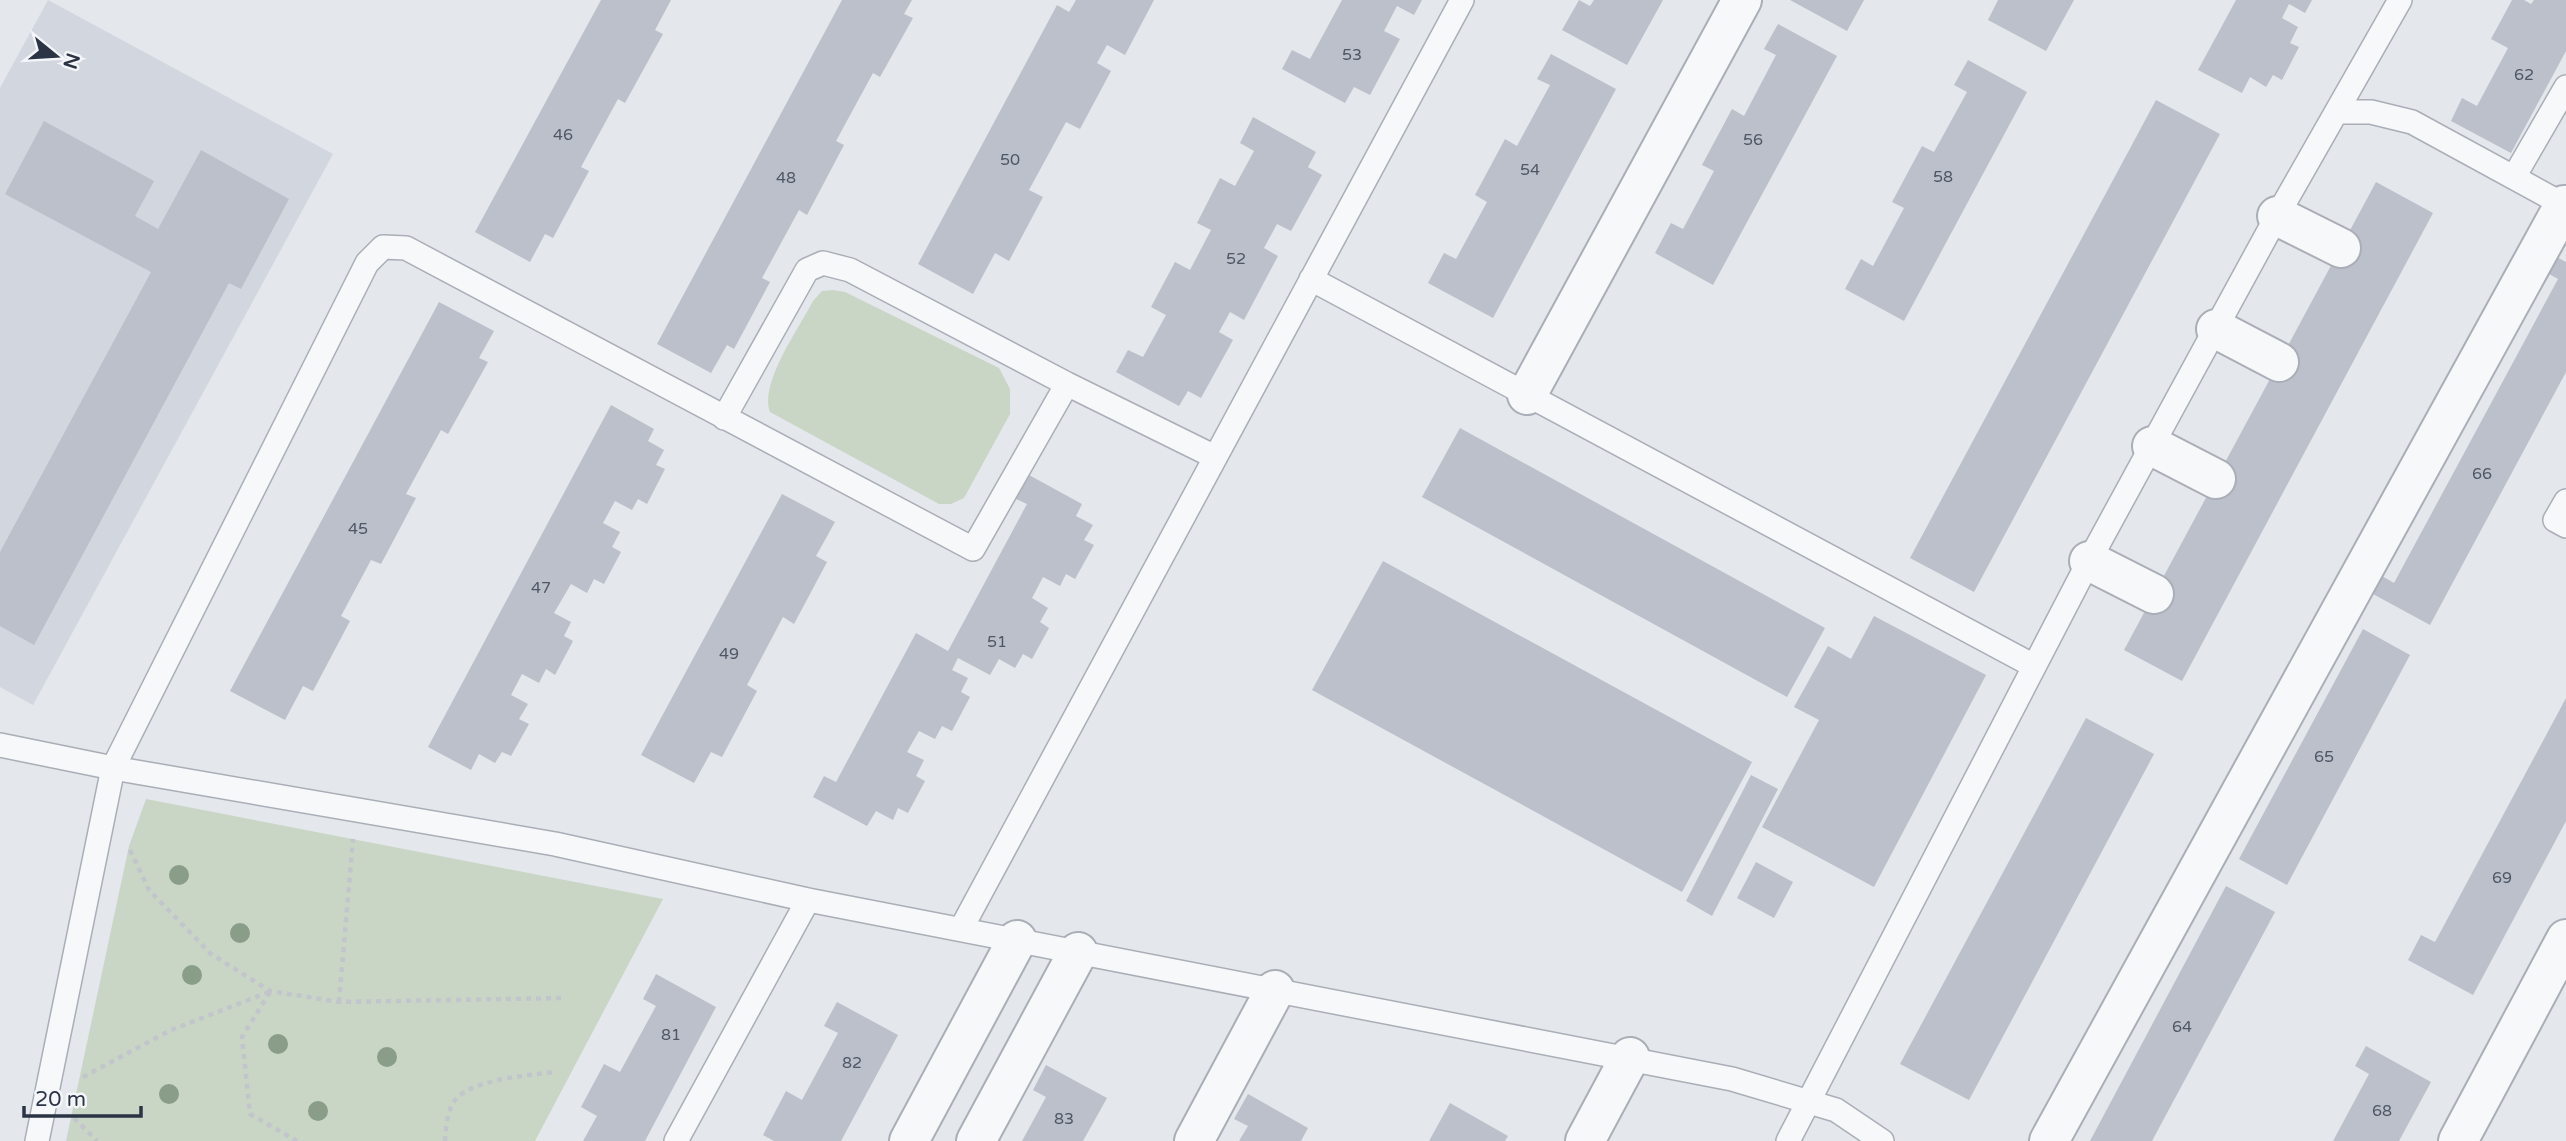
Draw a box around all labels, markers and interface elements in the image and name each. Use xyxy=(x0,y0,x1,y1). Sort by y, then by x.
north arrow xyxy=(21,21,91,91)
house number: 53 xyxy=(1342,45,1362,65)
text: N xyxy=(58,50,84,72)
house number: 62 xyxy=(2514,65,2534,85)
house number: 46 xyxy=(553,125,573,145)
house number: 56 xyxy=(1743,130,1763,150)
house number: 50 xyxy=(1000,150,1020,170)
house number: 54 xyxy=(1520,160,1540,180)
house number: 58 xyxy=(1933,167,1953,187)
house number: 48 xyxy=(776,168,796,188)
house number: 52 xyxy=(1226,249,1246,269)
house number: 66 xyxy=(2472,464,2492,484)
house number: 45 xyxy=(348,519,368,539)
house number: 47 xyxy=(531,578,551,598)
house number: 51 xyxy=(987,632,1007,652)
house number: 49 xyxy=(719,644,739,664)
house number: 65 xyxy=(2314,747,2334,767)
house number: 69 xyxy=(2492,868,2512,888)
house number: 64 xyxy=(2172,1017,2192,1037)
house number: 81 xyxy=(661,1025,681,1045)
house number: 82 xyxy=(842,1053,862,1073)
scale bar xyxy=(24,1074,142,1118)
text: 20 m xyxy=(35,1087,86,1112)
house number: 68 xyxy=(2372,1101,2392,1121)
house number: 83 xyxy=(1054,1109,1074,1129)

